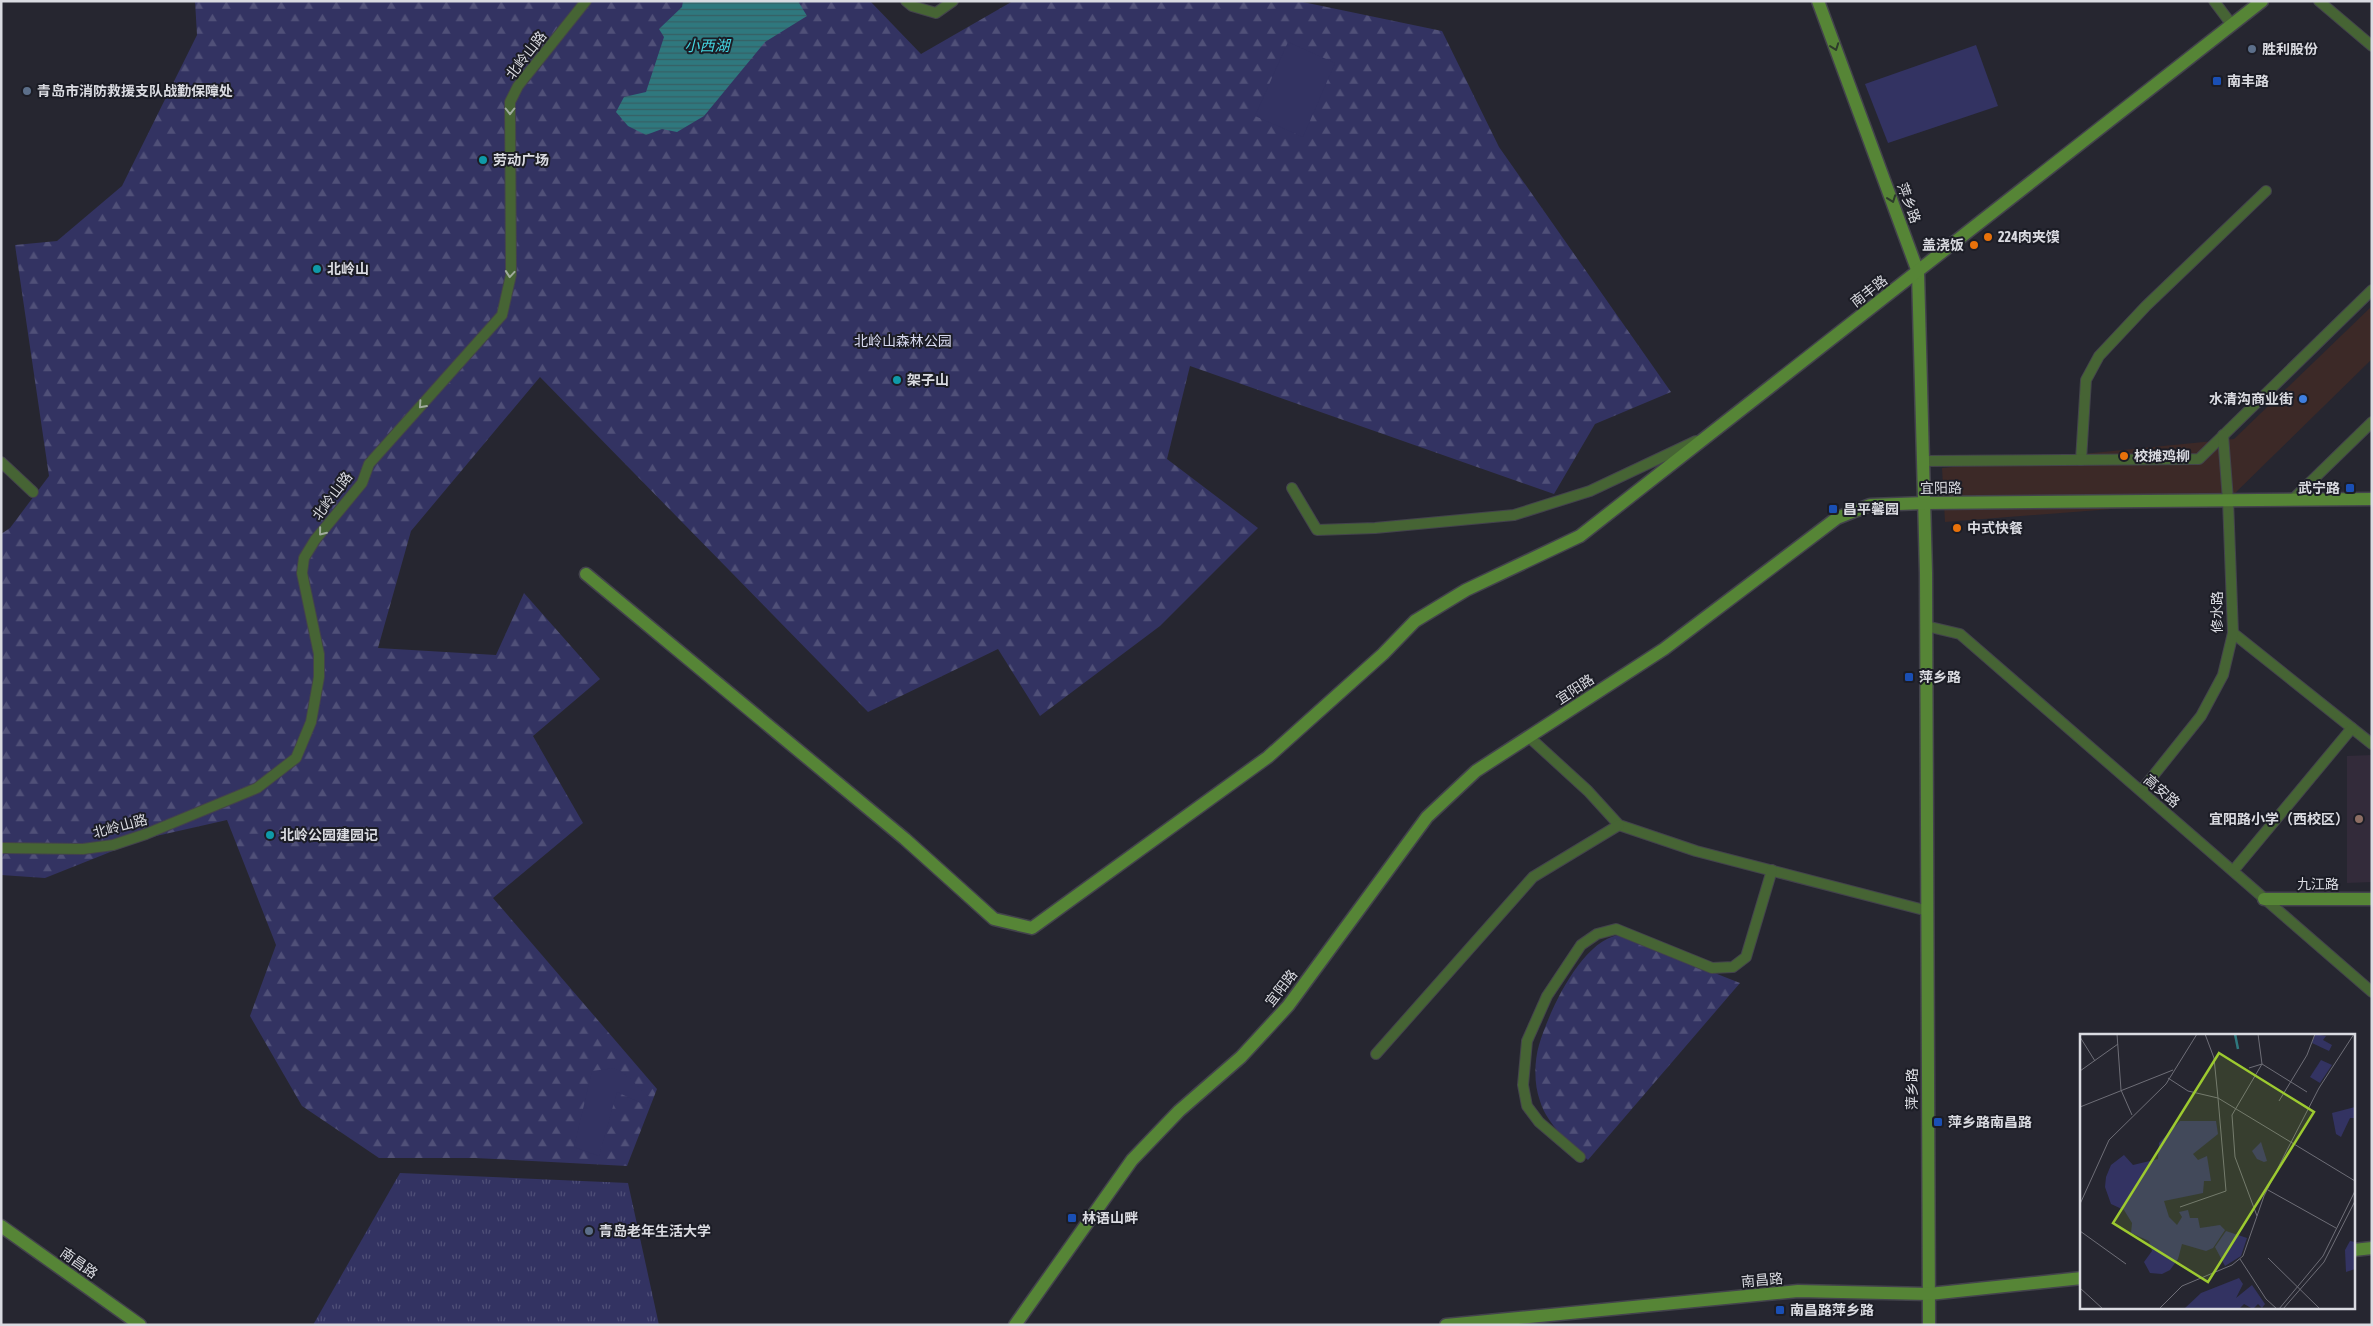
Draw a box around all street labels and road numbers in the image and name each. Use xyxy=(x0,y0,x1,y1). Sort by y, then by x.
street label: 北岭山路 xyxy=(502,28,550,82)
street label: 萍乡路 xyxy=(1894,181,1924,225)
street label: 南丰路 xyxy=(1848,272,1890,310)
street label: 北岭山路 xyxy=(309,469,355,523)
street label: 宜阳路 xyxy=(1920,480,1962,496)
street label: 修水路 xyxy=(2209,591,2225,633)
street label: 宜阳路 xyxy=(1553,671,1597,707)
street label: 高安路 xyxy=(2141,771,2183,811)
street label: 北岭山路 xyxy=(91,811,149,841)
street label: 九江路 xyxy=(2297,876,2339,892)
street label: 宜阳路 xyxy=(1262,967,1300,1009)
street label: 萍乡路 xyxy=(1904,1068,1920,1110)
street label: 南昌路 xyxy=(57,1244,101,1282)
street label: 南昌路 xyxy=(1740,1270,1784,1290)

